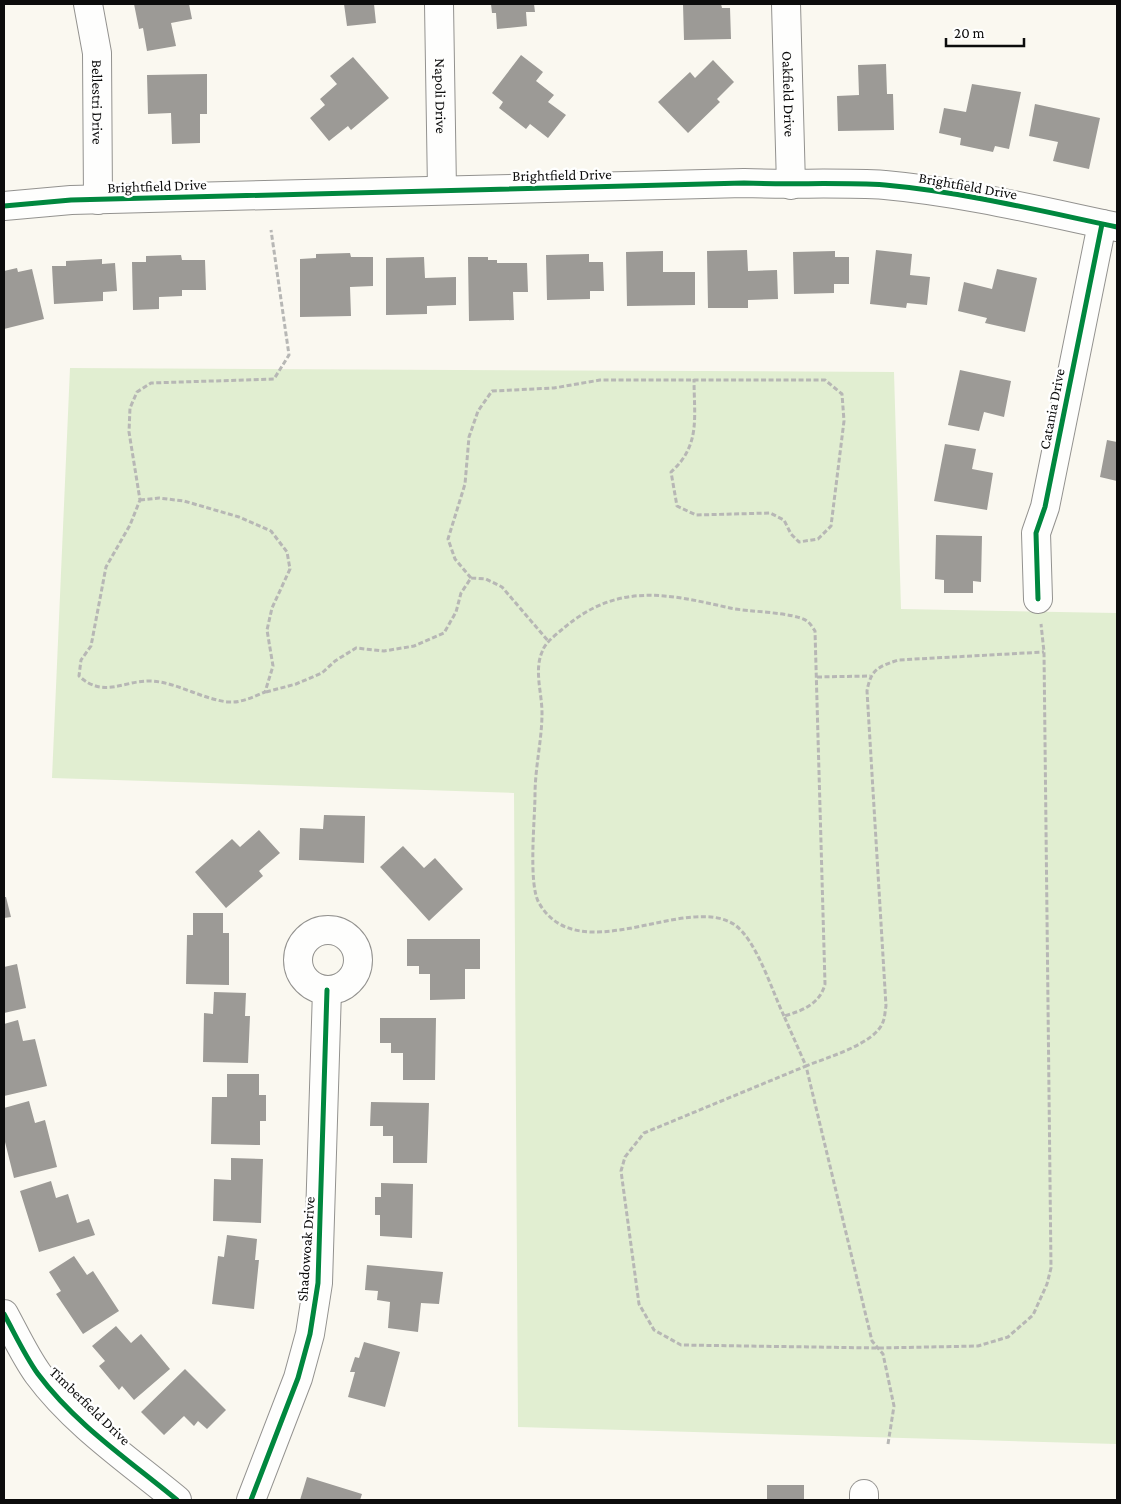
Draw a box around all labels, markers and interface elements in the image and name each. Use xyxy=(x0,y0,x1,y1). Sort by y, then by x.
scale bar xyxy=(946,15,1024,47)
text: 20 m xyxy=(954,25,985,41)
street label: Oakfield Drive xyxy=(779,51,798,138)
street label: Napoli Drive xyxy=(431,58,449,134)
street label: Bellestri Drive xyxy=(89,60,106,145)
street label: Brightfield Drive xyxy=(512,166,612,185)
street label: Brightfield Drive xyxy=(917,169,1019,204)
street label: Brightfield Drive xyxy=(107,176,207,197)
street label: Catania Drive xyxy=(1036,367,1068,451)
street label: Shadowoak Drive xyxy=(294,1196,318,1302)
street label: Timberfield Drive xyxy=(46,1364,134,1449)

